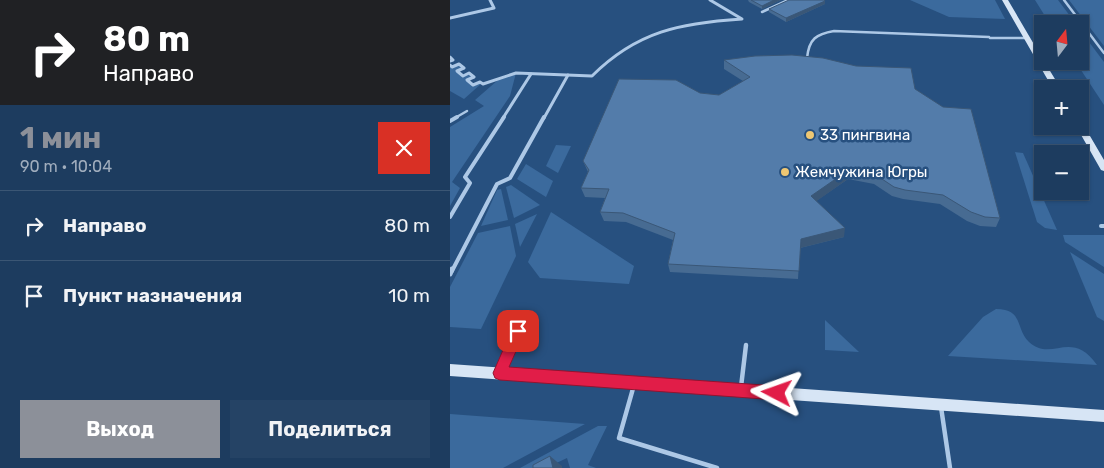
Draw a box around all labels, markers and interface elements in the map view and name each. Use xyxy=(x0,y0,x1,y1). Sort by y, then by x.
north arrow xyxy=(1034,15,1089,70)
map controls xyxy=(1034,15,1089,200)
text: 80 m xyxy=(103,18,190,60)
icon: right xyxy=(20,20,85,85)
text: Направо xyxy=(103,60,194,87)
button: + xyxy=(1034,80,1089,135)
text: 1 мин xyxy=(20,120,101,156)
button: close xyxy=(378,122,430,174)
place label: 33 пингвина xyxy=(820,126,910,144)
marker: 33 пингвина xyxy=(804,129,816,141)
button: − xyxy=(1034,145,1089,200)
text: 90 m · 10:04 xyxy=(20,157,112,176)
place label: Жемчужина Югры xyxy=(795,163,927,181)
marker: Жемчужина Югры xyxy=(779,166,791,178)
icon: right xyxy=(20,212,48,240)
text: Направо xyxy=(63,214,147,237)
text: 80 m xyxy=(384,214,430,237)
icon: arrive xyxy=(20,282,48,310)
text: Пункт назначения xyxy=(63,284,242,307)
text: 10 m xyxy=(388,284,430,307)
pin xyxy=(497,310,539,352)
icon: arrive xyxy=(504,317,532,345)
position arrow xyxy=(750,366,802,418)
button: Выход xyxy=(20,400,220,458)
button: Поделиться xyxy=(230,400,430,458)

